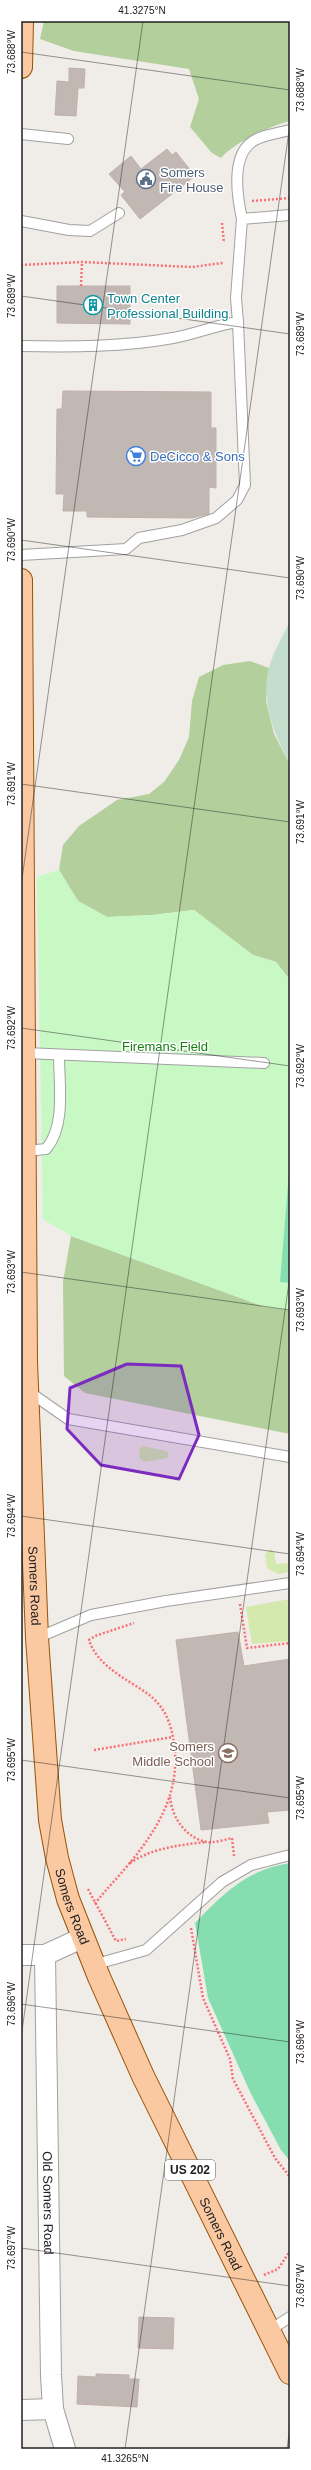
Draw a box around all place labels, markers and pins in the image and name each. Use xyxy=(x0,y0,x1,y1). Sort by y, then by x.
place label: Somers Fire House xyxy=(160,165,224,195)
public building icon: Somers Fire House xyxy=(135,168,157,190)
place label: Town Center Professional Building xyxy=(107,291,228,321)
building icon: Town Center Professional Building xyxy=(82,294,104,316)
supermarket icon: DeCicco & Sons xyxy=(125,445,147,467)
place label: DeCicco & Sons xyxy=(150,449,245,464)
place label: Somers Middle School xyxy=(132,1739,214,1769)
school or university icon: Somers Middle School xyxy=(217,1742,239,1764)

